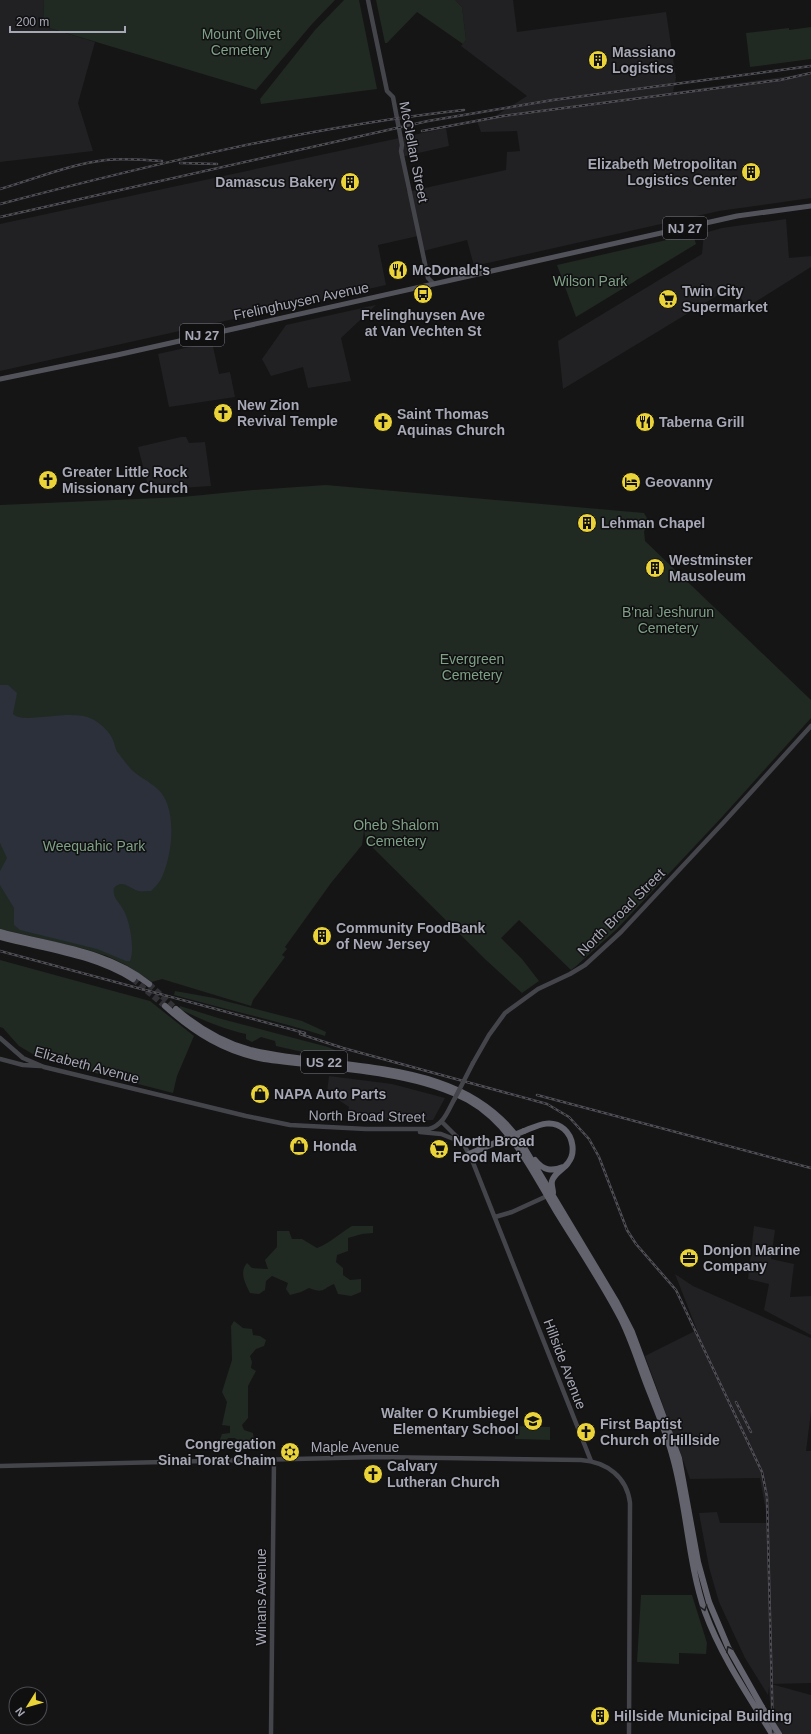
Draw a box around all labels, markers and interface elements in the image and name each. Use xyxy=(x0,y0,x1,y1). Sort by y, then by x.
scale bar xyxy=(10,8,125,34)
text: 200 m xyxy=(16,15,49,29)
park label: Mount Olivet Cemetery xyxy=(202,26,280,58)
place label: Massiano Logistics xyxy=(612,44,676,76)
building icon: Massiano Logistics xyxy=(587,49,609,71)
street label: McClellan Street xyxy=(396,100,432,204)
place label: Elizabeth Metropolitan Logistics Center xyxy=(588,156,738,188)
building icon: Elizabeth Metropolitan Logistics Center xyxy=(740,161,762,183)
building icon: Damascus Bakery xyxy=(339,171,361,193)
place label: Damascus Bakery xyxy=(215,174,336,190)
road number: NJ 27 xyxy=(663,217,707,239)
restaurant icon: McDonald's xyxy=(387,259,409,281)
place label: McDonald's xyxy=(412,262,490,278)
park label: Wilson Park xyxy=(553,273,628,289)
street label: Frelinghuysen Avenue xyxy=(232,279,370,323)
bus stop icon: Frelinghuysen Ave at Van Vechten St xyxy=(412,283,434,305)
place label: Twin City Supermarket xyxy=(682,283,768,315)
supermarket icon: Twin City Supermarket xyxy=(657,288,679,310)
place label: Frelinghuysen Ave at Van Vechten St xyxy=(361,307,485,339)
road number: NJ 27 xyxy=(180,324,224,346)
place label: New Zion Revival Temple xyxy=(237,397,338,429)
church icon: New Zion Revival Temple xyxy=(212,402,234,424)
place label: Saint Thomas Aquinas Church xyxy=(397,406,505,438)
church icon: Saint Thomas Aquinas Church xyxy=(372,411,394,433)
restaurant icon: Taberna Grill xyxy=(634,411,656,433)
place label: Taberna Grill xyxy=(659,414,744,430)
place label: Greater Little Rock Missionary Church xyxy=(62,464,188,496)
church icon: Greater Little Rock Missionary Church xyxy=(37,469,59,491)
hotel icon: Geovanny xyxy=(620,471,642,493)
place label: Geovanny xyxy=(645,474,713,490)
building icon: Lehman Chapel xyxy=(576,512,598,534)
place label: Lehman Chapel xyxy=(601,515,705,531)
place label: Westminster Mausoleum xyxy=(669,552,753,584)
building icon: Westminster Mausoleum xyxy=(644,557,666,579)
park label: B'nai Jeshurun Cemetery xyxy=(622,604,714,636)
park label: Evergreen Cemetery xyxy=(440,651,504,683)
park label: Oheb Shalom Cemetery xyxy=(353,817,439,849)
park label: Weequahic Park xyxy=(43,838,146,854)
street label: North Broad Street xyxy=(574,865,668,959)
place label: Community FoodBank of New Jersey xyxy=(336,920,486,952)
building icon: Community FoodBank of New Jersey xyxy=(311,925,333,947)
street label: Elizabeth Avenue xyxy=(33,1043,141,1087)
road number: US 22 xyxy=(301,1051,347,1073)
shop icon: NAPA Auto Parts xyxy=(249,1083,271,1105)
place label: NAPA Auto Parts xyxy=(274,1086,386,1102)
street label: North Broad Street xyxy=(309,1107,426,1125)
place label: North Broad Food Mart xyxy=(453,1133,535,1165)
shop icon: Honda xyxy=(288,1135,310,1157)
place label: Honda xyxy=(313,1138,357,1154)
supermarket icon: North Broad Food Mart xyxy=(428,1138,450,1160)
place label: Donjon Marine Company xyxy=(703,1242,800,1274)
office icon: Donjon Marine Company xyxy=(678,1247,700,1269)
street label: Hillside Avenue xyxy=(540,1317,590,1412)
place label: Walter O Krumbiegel Elementary School xyxy=(381,1405,519,1437)
school or university icon: Walter O Krumbiegel Elementary School xyxy=(522,1410,544,1432)
place label: First Baptist Church of Hillside xyxy=(600,1416,720,1448)
church icon: First Baptist Church of Hillside xyxy=(575,1421,597,1443)
place label: Congregation Sinai Torat Chaim xyxy=(158,1436,276,1468)
street label: Maple Avenue xyxy=(311,1439,399,1455)
synagogue icon: Congregation Sinai Torat Chaim xyxy=(279,1441,301,1463)
place label: Calvary Lutheran Church xyxy=(387,1458,500,1490)
church icon: Calvary Lutheran Church xyxy=(362,1463,384,1485)
street label: Winans Avenue xyxy=(253,1548,269,1646)
one-way arrow xyxy=(699,1604,708,1611)
one-way arrow xyxy=(726,1646,733,1653)
north arrow xyxy=(8,1686,48,1726)
text: N xyxy=(13,1705,27,1719)
building icon: Hillside Municipal Building xyxy=(589,1705,611,1727)
place label: Hillside Municipal Building xyxy=(614,1708,792,1724)

